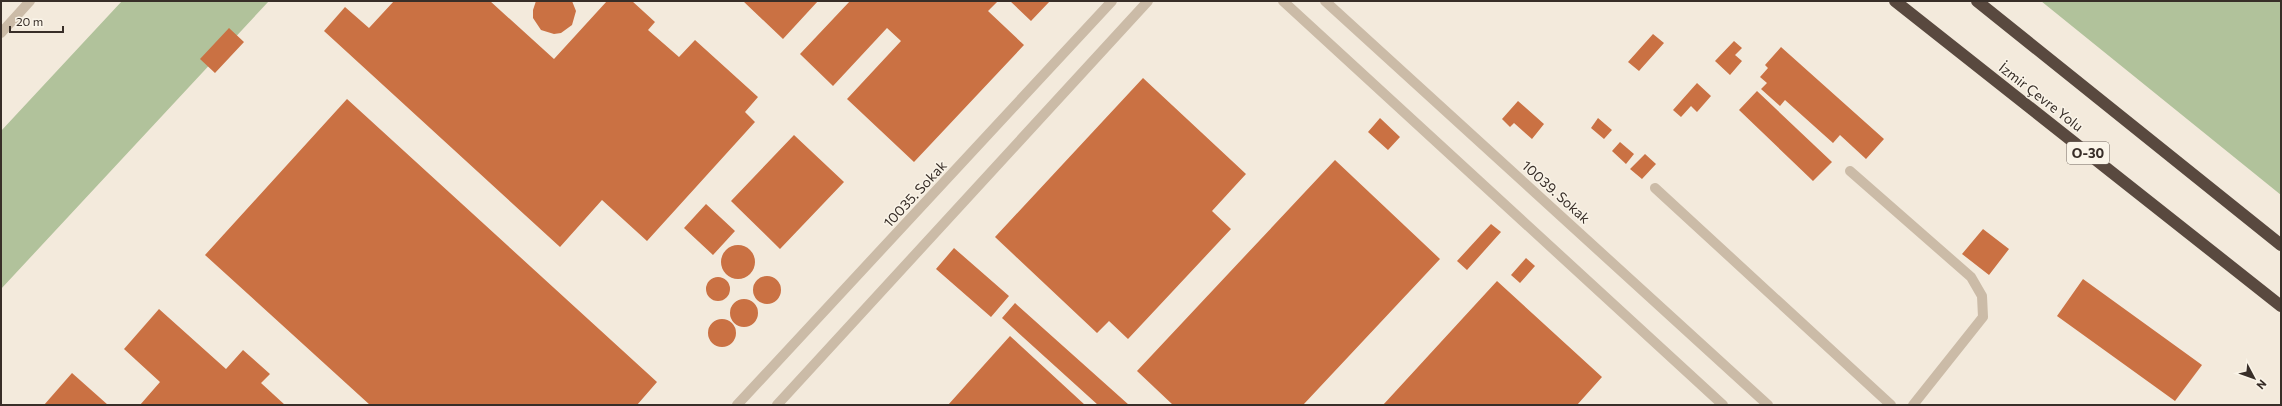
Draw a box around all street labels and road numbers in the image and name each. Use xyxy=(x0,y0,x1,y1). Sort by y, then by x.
street label: İzmir Çevre Yolu xyxy=(1996,59,2087,135)
road number: O-30 xyxy=(2067,142,2109,164)
street label: 10035. Sokak xyxy=(879,156,950,231)
street label: 10039. Sokak xyxy=(1519,157,1594,227)

